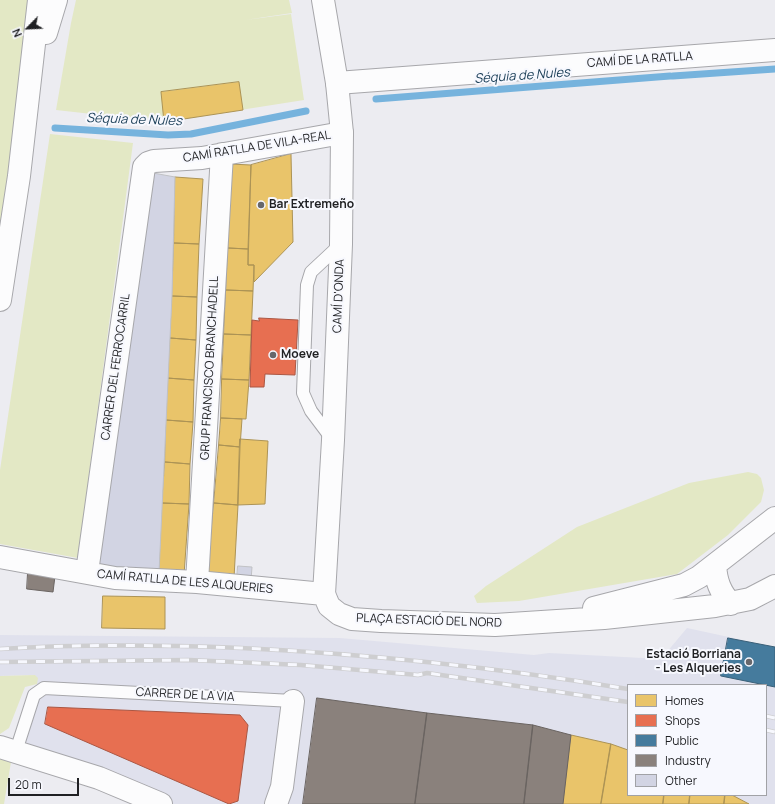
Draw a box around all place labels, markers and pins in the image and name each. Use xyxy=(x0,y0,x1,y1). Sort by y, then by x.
place label: Bar Extremeño xyxy=(269,198,354,212)
marker: Bar Extremeño xyxy=(256,200,266,210)
place label: Moeve xyxy=(281,348,319,362)
marker: Moeve xyxy=(268,350,278,360)
place label: Estació Borriana - Les Alqueries xyxy=(646,648,741,676)
marker: Estació Borriana - Les Alqueries xyxy=(744,657,754,667)

